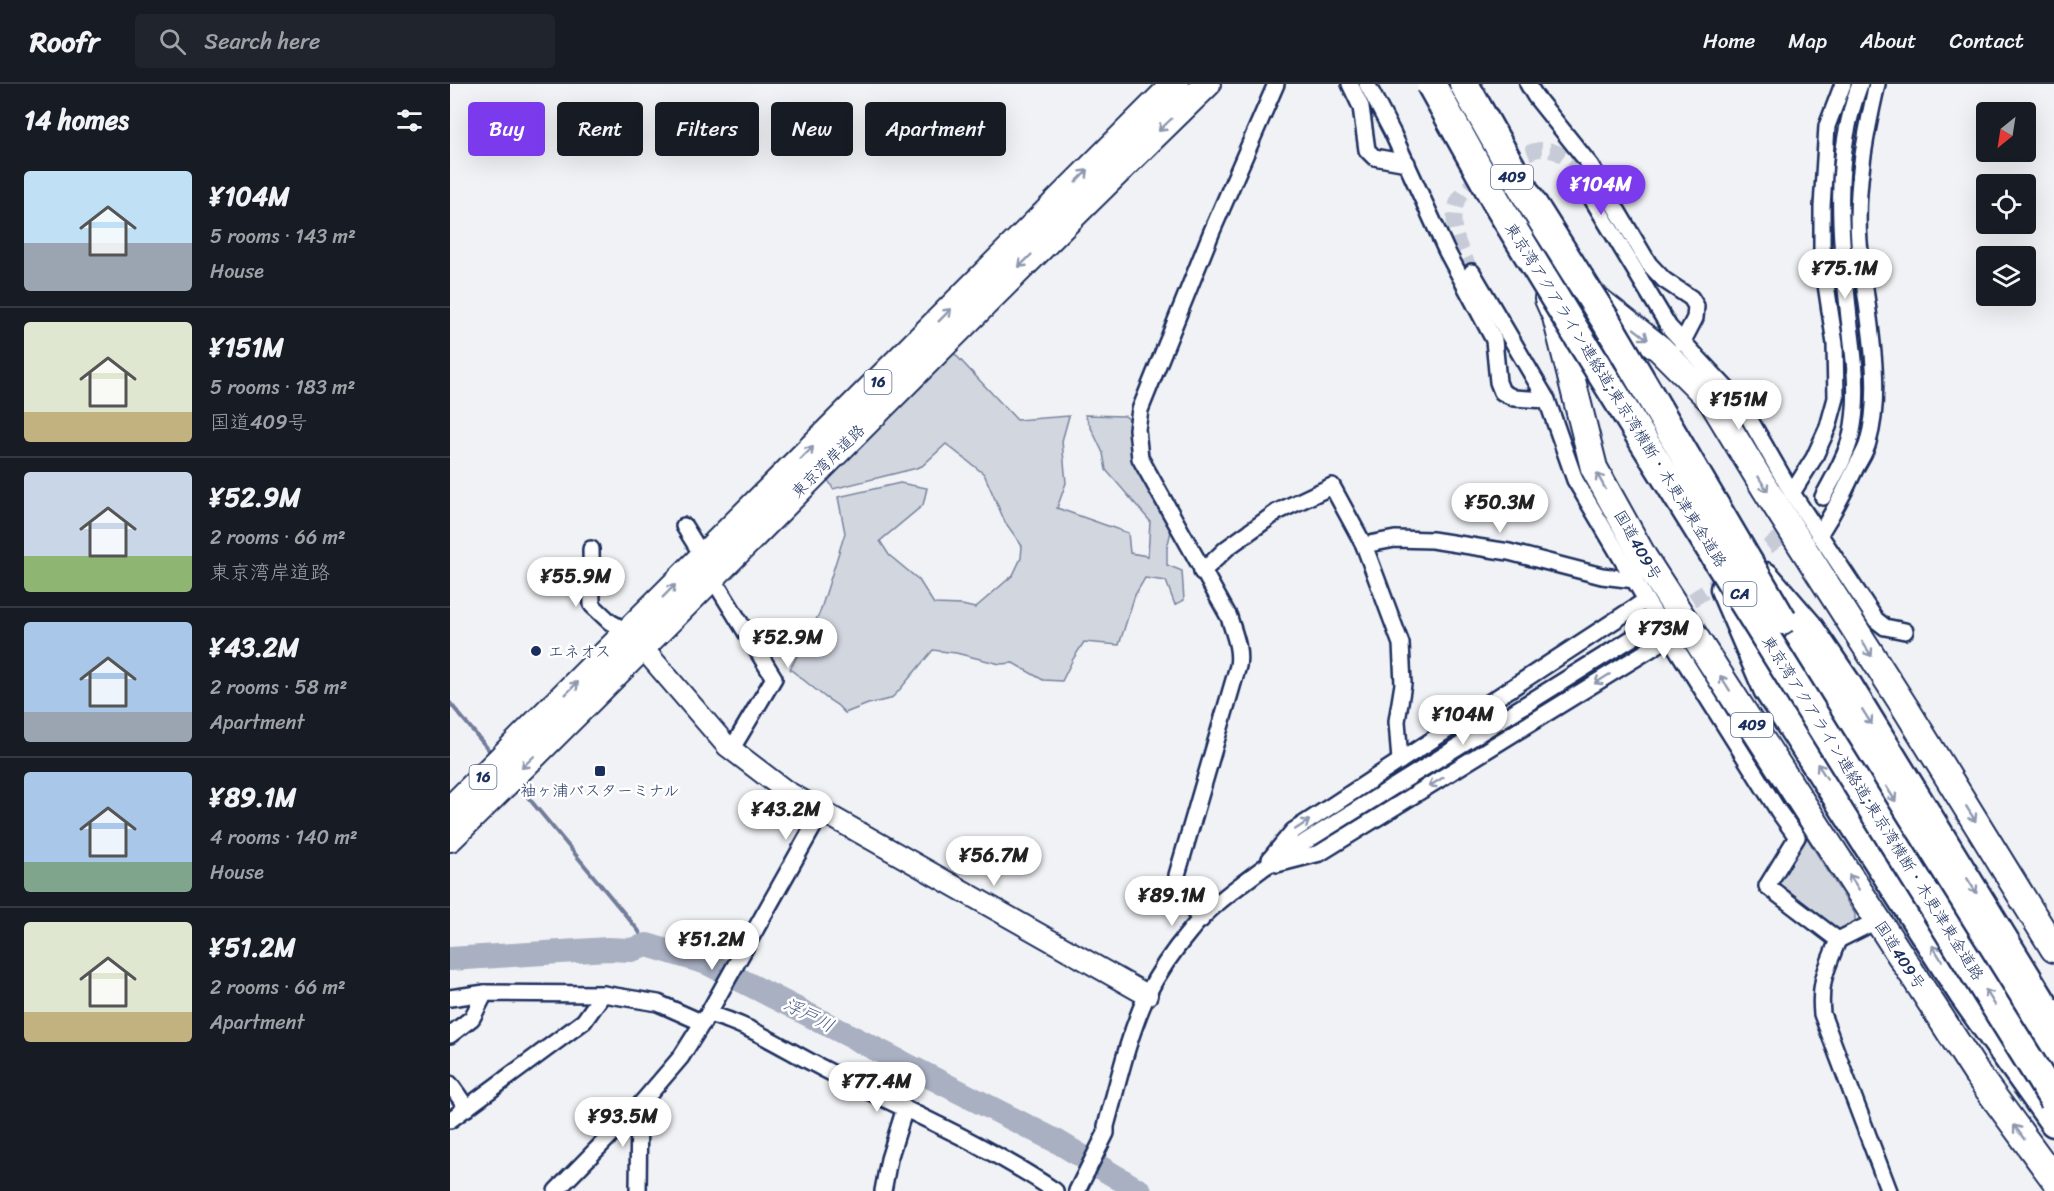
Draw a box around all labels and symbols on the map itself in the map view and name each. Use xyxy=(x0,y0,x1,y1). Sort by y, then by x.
north arrow xyxy=(1976,102,2036,162)
one-way arrow xyxy=(1157,117,1172,132)
road number: 409 xyxy=(1491,165,1533,189)
pin: ¥104M xyxy=(1559,165,1643,216)
one-way arrow xyxy=(1075,169,1089,184)
street label: 東京湾アクアライン連絡道;東京湾横断・木更津東金道路 xyxy=(1497,216,1735,574)
pin: ¥75.1M xyxy=(1796,249,1894,300)
one-way arrow xyxy=(1018,254,1033,269)
one-way arrow xyxy=(937,307,952,322)
one-way arrow xyxy=(1633,328,1649,341)
road number: 16 xyxy=(864,370,892,394)
pin: ¥151M xyxy=(1697,380,1781,431)
street label: 東京湾岸道路 xyxy=(784,417,872,505)
one-way arrow xyxy=(799,445,814,460)
one-way arrow xyxy=(1595,473,1607,490)
one-way arrow xyxy=(1757,475,1769,492)
pin: ¥50.3M xyxy=(1451,483,1549,534)
street label: 国道409号 xyxy=(1606,504,1670,586)
pin: ¥55.9M xyxy=(527,557,625,608)
road number: CA xyxy=(1724,582,1756,606)
one-way arrow xyxy=(662,583,676,598)
pin: ¥73M xyxy=(1628,609,1700,660)
pin: ¥52.9M xyxy=(739,618,837,669)
street label: 東京湾アクアライン連絡道;東京湾横断・木更津東金道路 xyxy=(1754,629,1992,987)
place label: エネオス xyxy=(548,637,611,666)
one-way arrow xyxy=(1862,640,1874,657)
marker: エネオス xyxy=(529,644,543,658)
one-way arrow xyxy=(1594,674,1611,686)
one-way arrow xyxy=(1719,675,1731,692)
one-way arrow xyxy=(565,680,580,695)
pin: ¥104M xyxy=(1421,695,1505,746)
one-way arrow xyxy=(1862,708,1874,725)
road number: 409 xyxy=(1731,713,1773,737)
one-way arrow xyxy=(520,754,535,769)
one-way arrow xyxy=(1815,763,1827,780)
marker: 袖ヶ浦バスターミナル xyxy=(593,764,607,778)
road number: 16 xyxy=(470,765,496,789)
place label: 袖ヶ浦バスターミナル xyxy=(520,776,680,805)
one-way arrow xyxy=(1428,776,1445,788)
one-way arrow xyxy=(1886,785,1898,802)
pin: ¥43.2M xyxy=(737,790,835,841)
one-way arrow xyxy=(1965,805,1977,822)
one-way arrow xyxy=(1293,819,1309,831)
pin: ¥56.7M xyxy=(945,836,1043,887)
one-way arrow xyxy=(1847,874,1859,891)
pin: ¥89.1M xyxy=(1123,876,1221,927)
one-way arrow xyxy=(1966,877,1978,894)
street label: 国道409号 xyxy=(1867,914,1933,996)
pin: ¥51.2M xyxy=(663,920,761,971)
one-way arrow xyxy=(1931,945,1943,962)
water label: 浮戸川 xyxy=(778,988,840,1042)
one-way arrow xyxy=(1984,989,1996,1006)
pin: ¥77.4M xyxy=(828,1062,926,1113)
pin: ¥93.5M xyxy=(574,1097,672,1148)
one-way arrow xyxy=(2013,1124,2026,1140)

